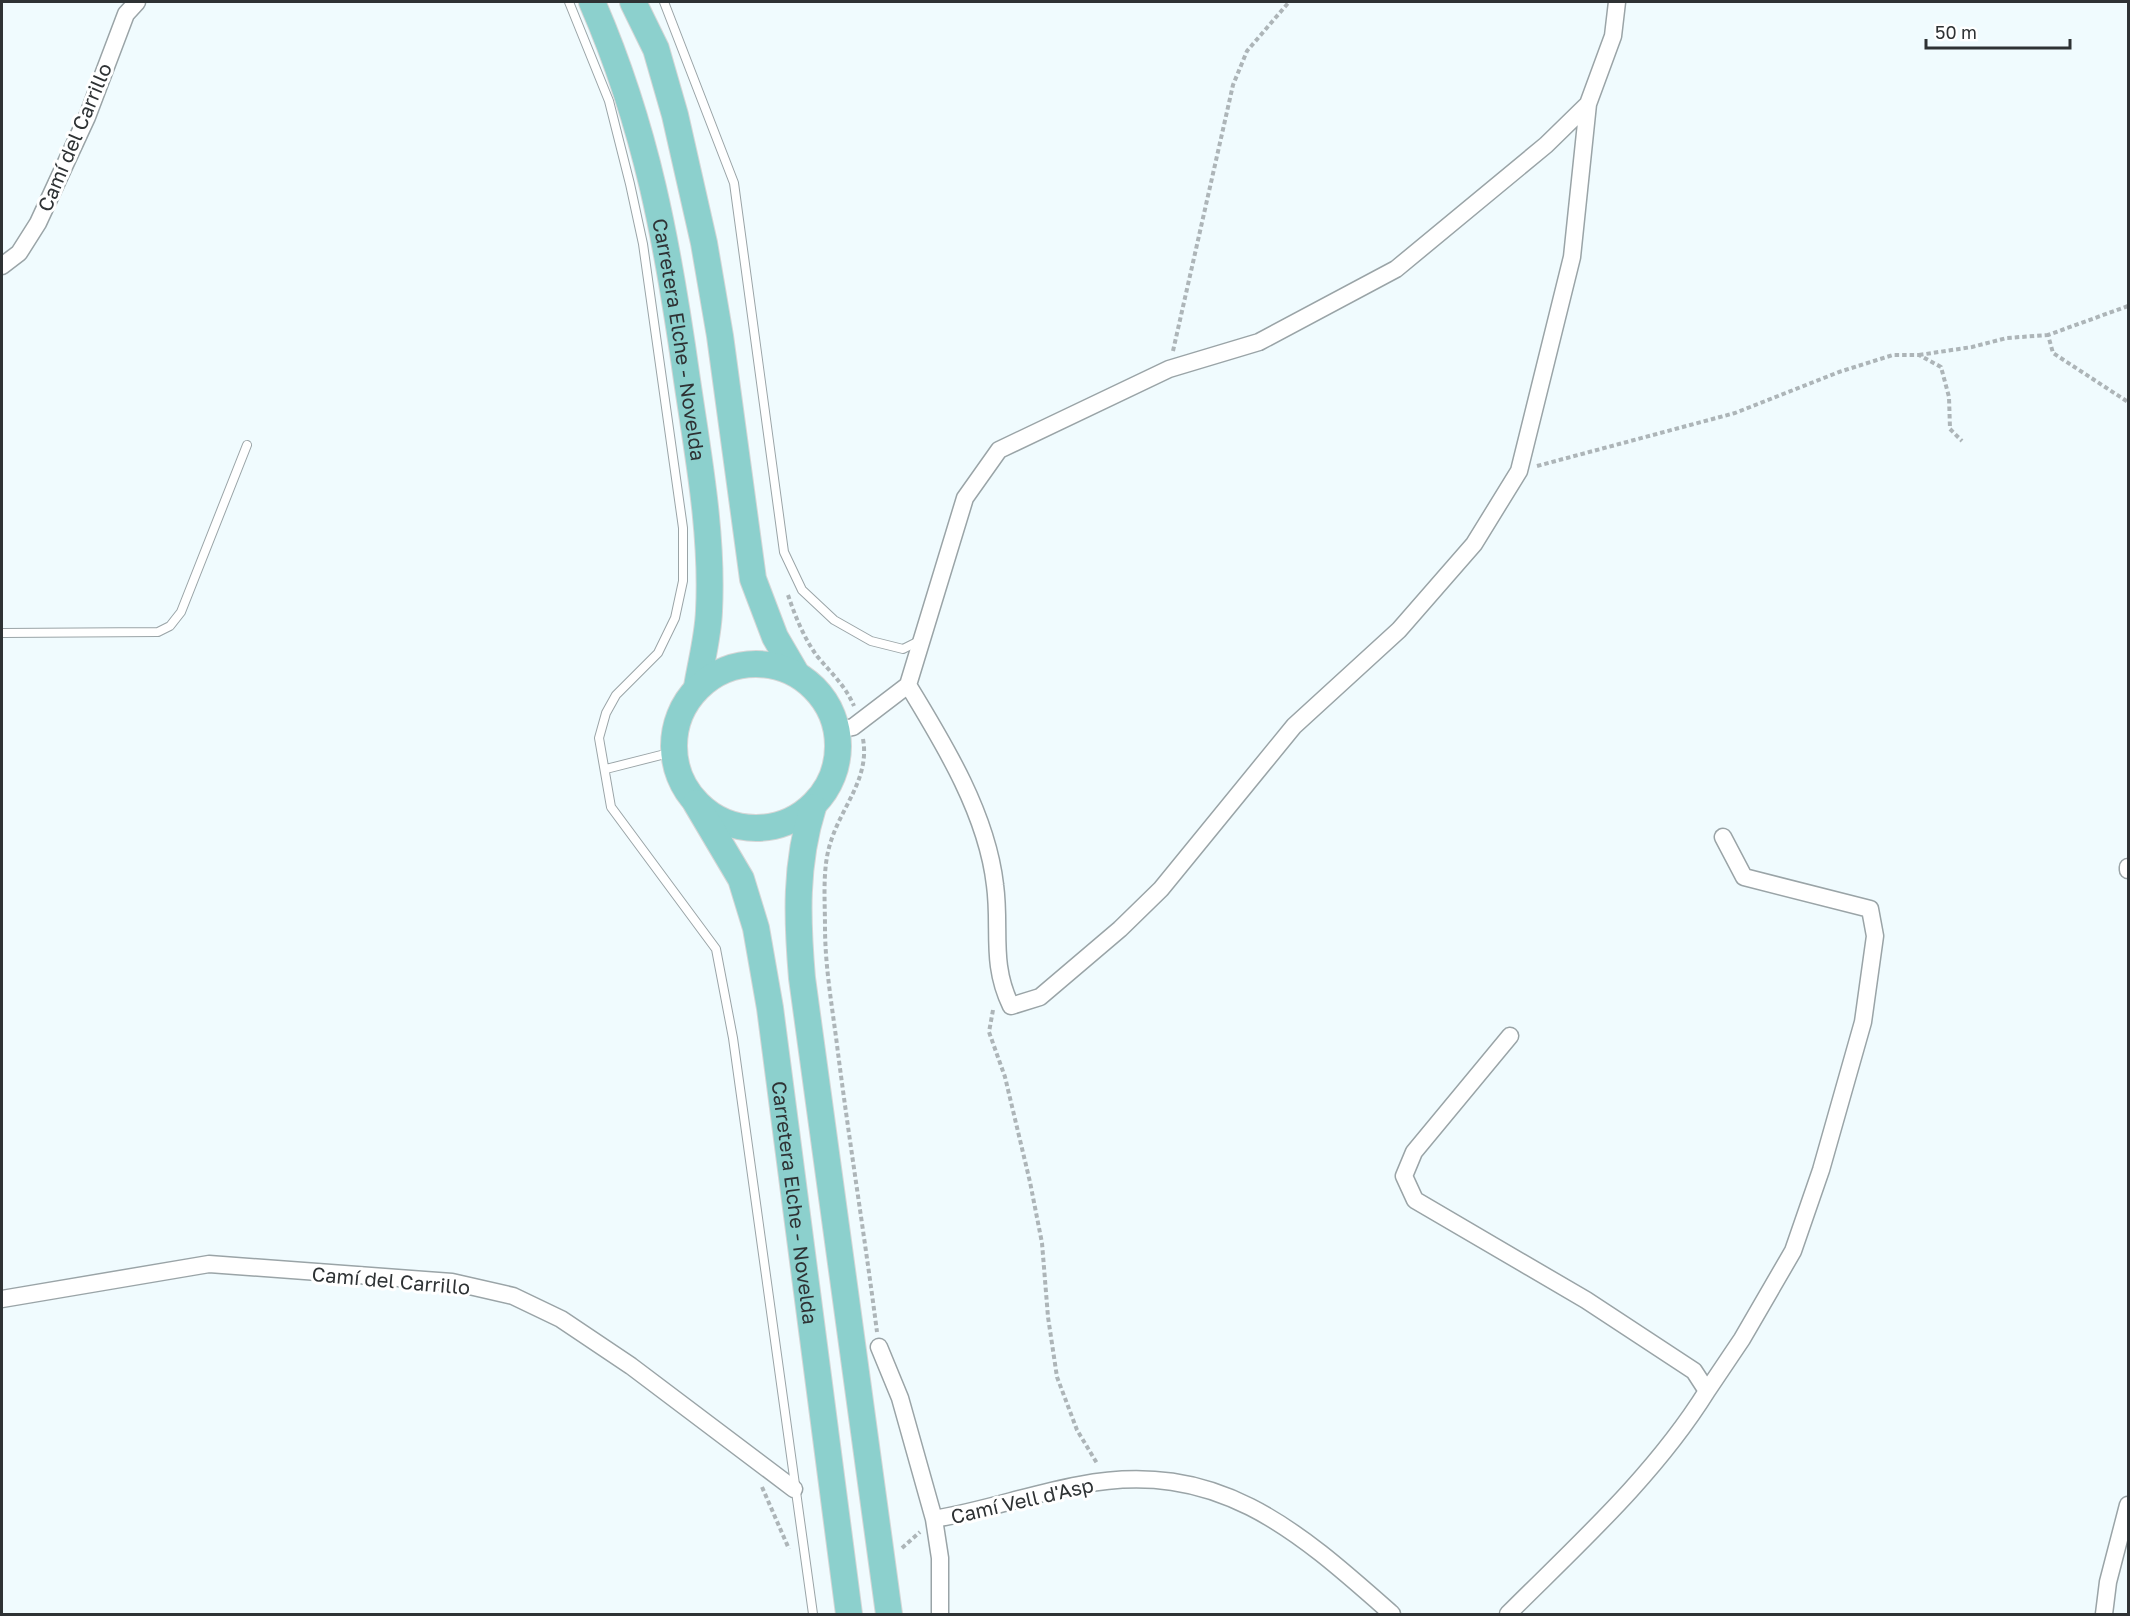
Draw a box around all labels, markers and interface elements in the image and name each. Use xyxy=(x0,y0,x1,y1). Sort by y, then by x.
scale bar xyxy=(1926,12,2070,50)
text: 50 m xyxy=(1935,21,1977,43)
street label: Camí del Carrillo xyxy=(32,59,116,215)
street label: Carretera Elche - Novelda xyxy=(648,216,711,462)
street label: Carretera Elche - Novelda xyxy=(768,1079,823,1326)
street label: Camí del Carrillo xyxy=(311,1261,471,1299)
street label: Camí Vell d'Asp xyxy=(948,1472,1096,1528)

